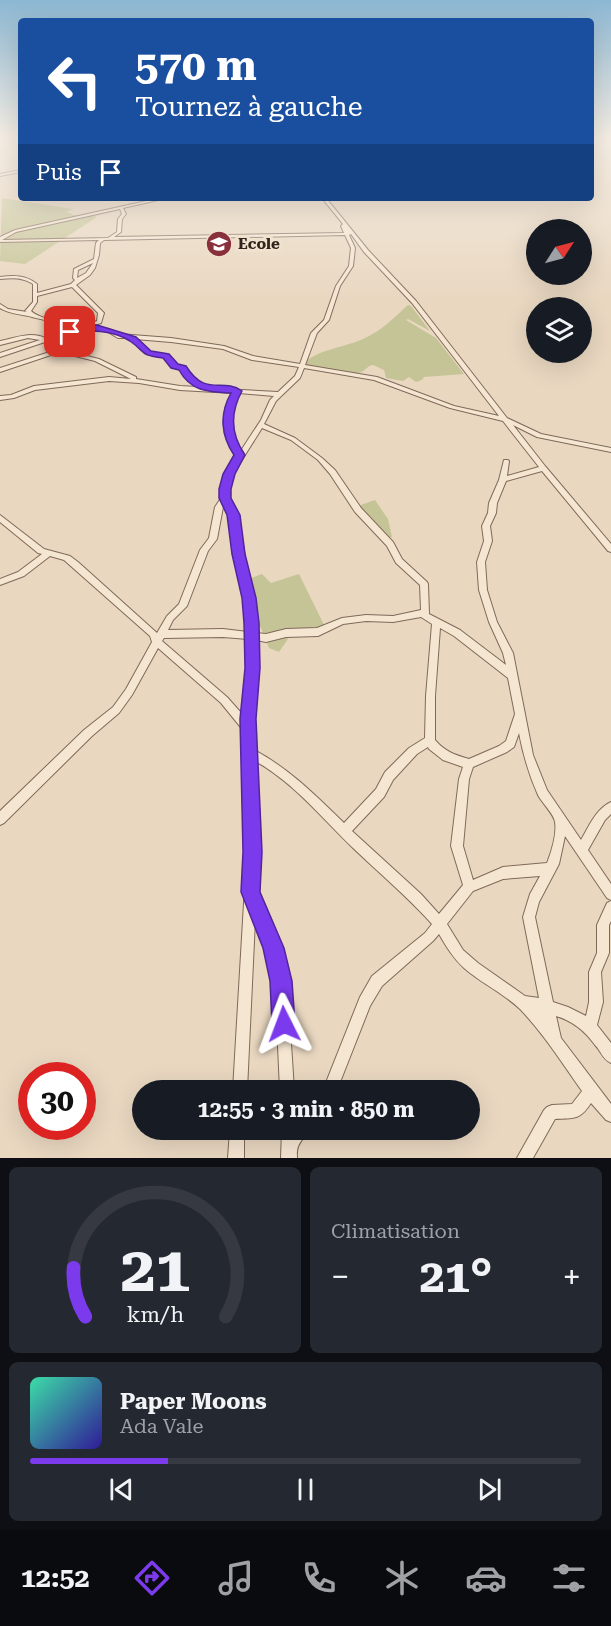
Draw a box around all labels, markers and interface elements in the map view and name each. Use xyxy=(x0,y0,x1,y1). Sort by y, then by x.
text: 570 m xyxy=(135,41,257,90)
icon: left xyxy=(36,42,114,120)
text: Tournez à gauche xyxy=(135,91,363,123)
icon: arrive xyxy=(94,156,127,189)
text: Puis xyxy=(36,160,82,185)
north arrow xyxy=(526,219,592,285)
map controls xyxy=(526,219,592,363)
school or university icon: Ecole xyxy=(204,229,234,259)
place label: Ecole xyxy=(238,235,280,253)
button: layers xyxy=(526,297,592,363)
pin xyxy=(44,306,95,357)
icon: arrive xyxy=(53,315,86,348)
position arrow xyxy=(252,992,316,1056)
speed limit sign: 30 xyxy=(18,1062,96,1140)
text: 12:55 · 3 min · 850 m xyxy=(197,1097,415,1122)
text: Climatisation xyxy=(331,1219,460,1243)
text: 21 xyxy=(120,1233,190,1306)
text: 21° xyxy=(420,1250,492,1303)
text: − xyxy=(331,1257,349,1296)
text: + xyxy=(563,1257,581,1296)
text: km/h xyxy=(126,1302,184,1327)
text: Paper Moons xyxy=(120,1389,267,1414)
text: Ada Vale xyxy=(120,1414,203,1438)
icon: previous xyxy=(105,1473,138,1506)
icon: pause xyxy=(289,1473,322,1506)
icon: next xyxy=(473,1473,506,1506)
icon: directions xyxy=(131,1557,173,1599)
icon: music xyxy=(215,1557,257,1599)
icon: phone xyxy=(298,1557,340,1599)
icon: climate xyxy=(381,1557,423,1599)
icon: car xyxy=(465,1557,507,1599)
icon: filters xyxy=(548,1557,590,1599)
text: 12:52 xyxy=(21,1562,90,1594)

